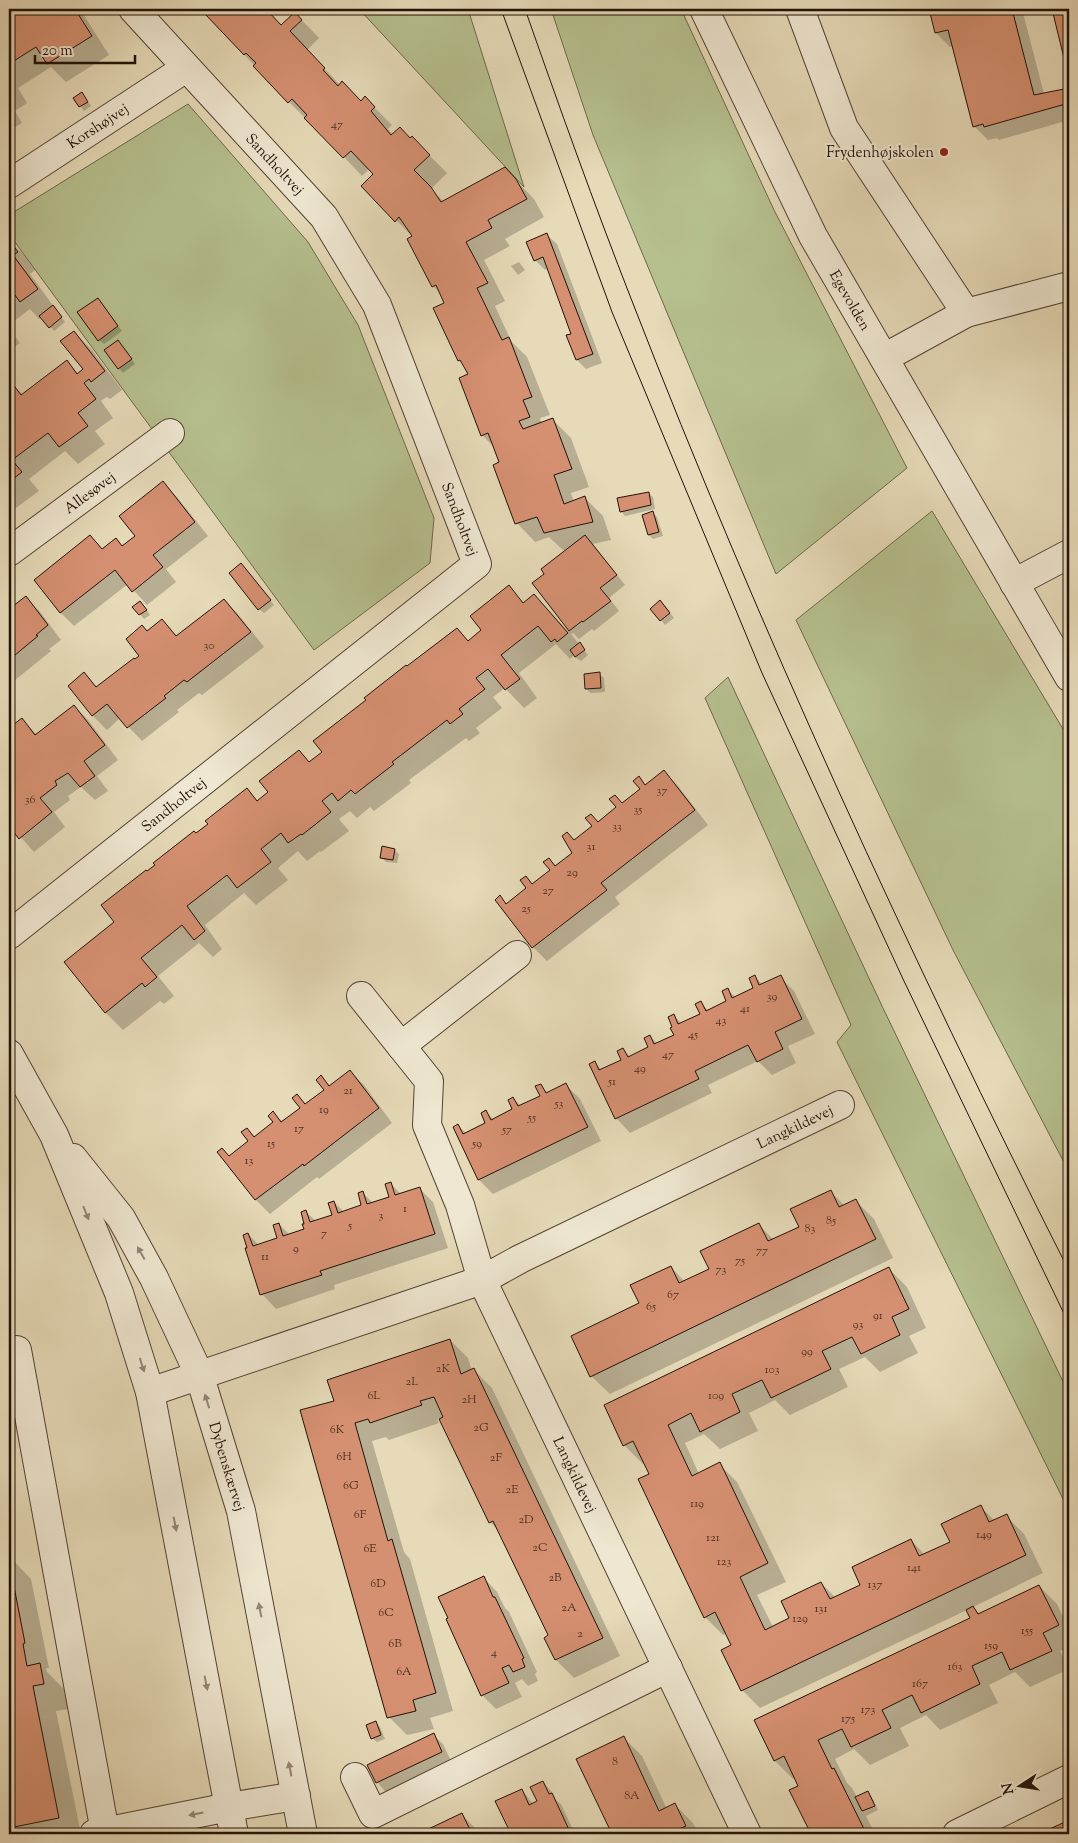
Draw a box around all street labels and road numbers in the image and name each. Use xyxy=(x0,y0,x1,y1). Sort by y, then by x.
street label: Korshøjvej xyxy=(64,99,133,155)
street label: Sandholtvej xyxy=(240,130,308,201)
street label: Egevolden xyxy=(823,267,875,335)
street label: Allesøvej xyxy=(60,468,121,520)
street label: Sandholtvej xyxy=(435,480,482,559)
street label: Sandholtvej xyxy=(138,773,211,838)
street label: Langkildevej xyxy=(754,1101,837,1155)
street label: Dybenskærvej xyxy=(202,1420,249,1514)
street label: Langkildevej xyxy=(547,1434,601,1517)

